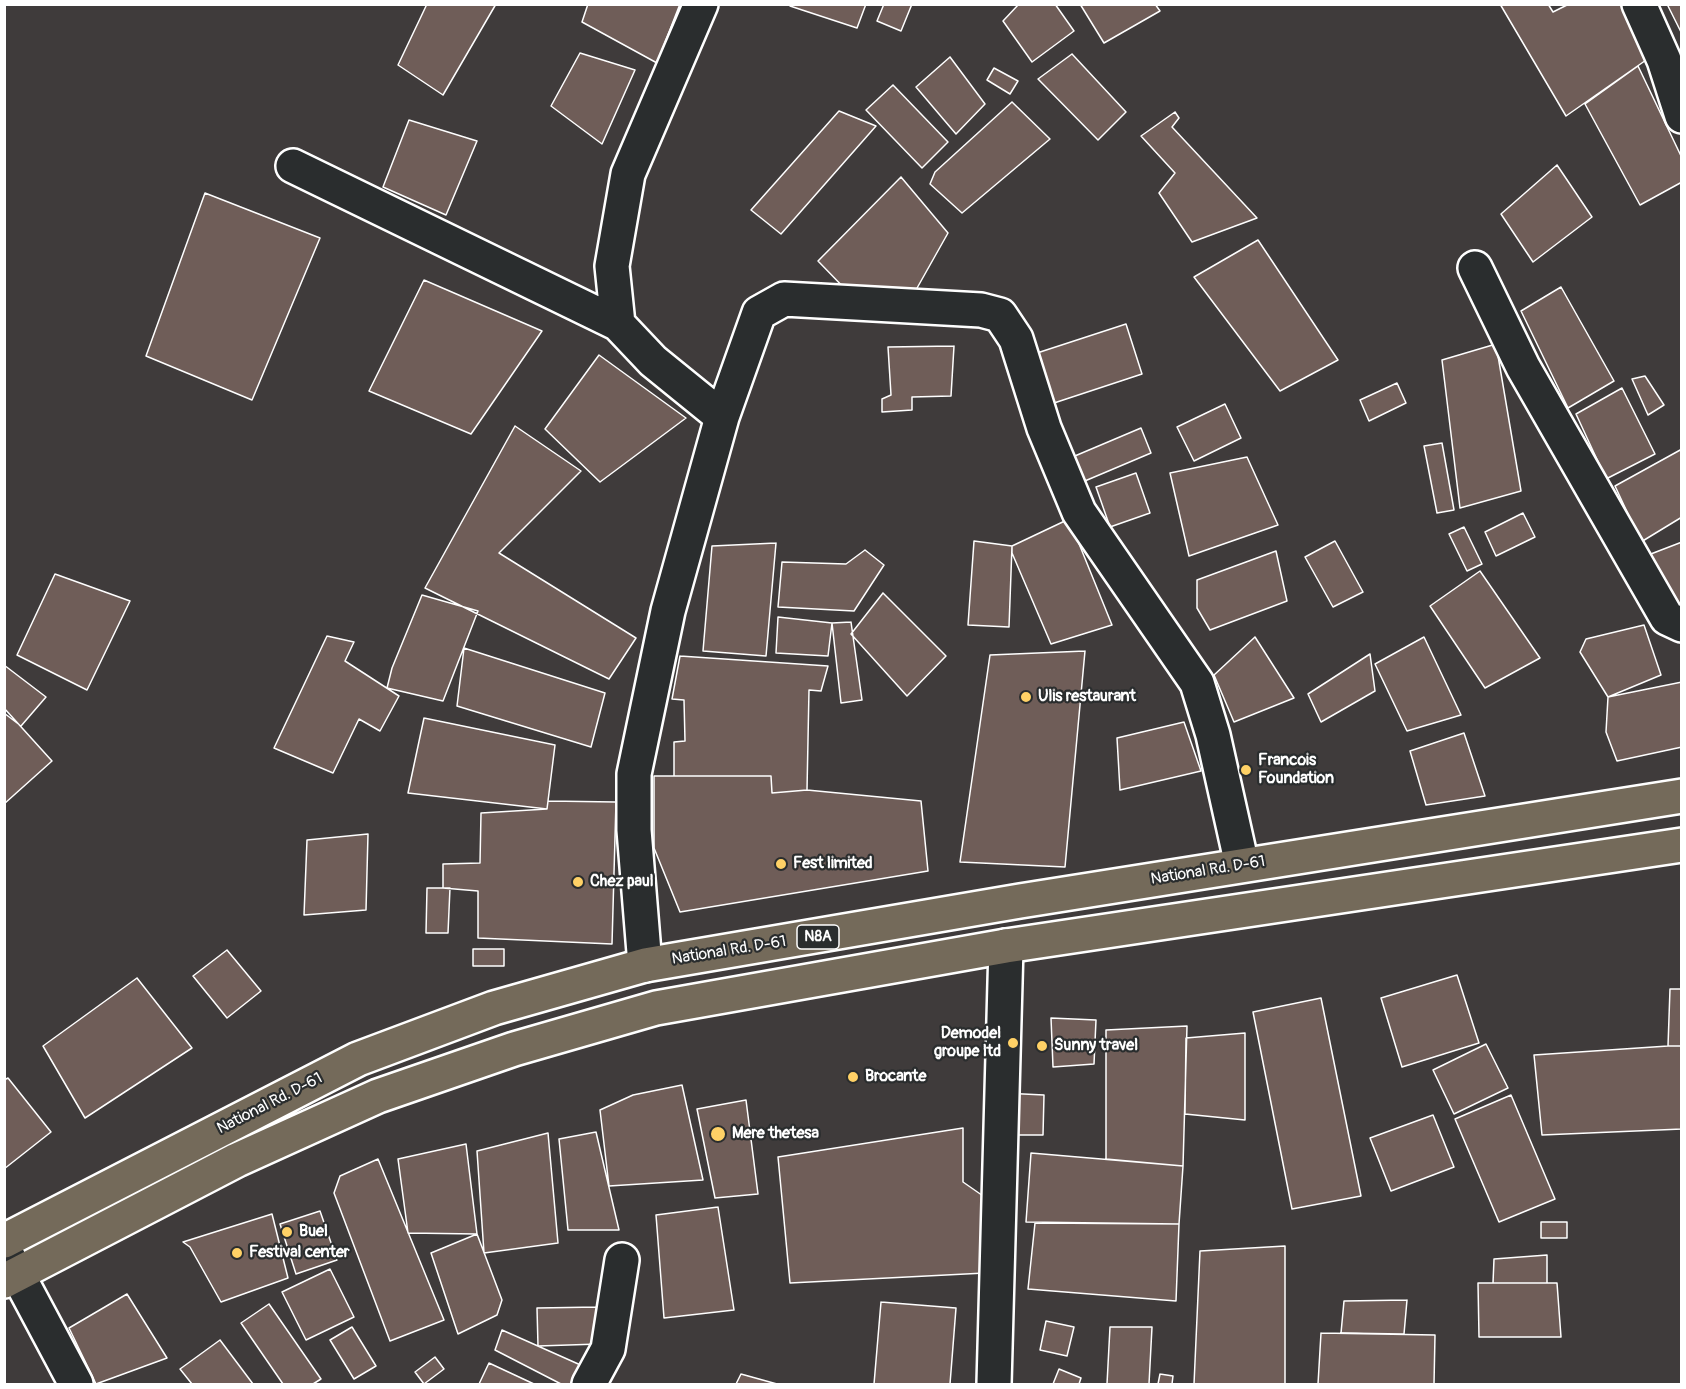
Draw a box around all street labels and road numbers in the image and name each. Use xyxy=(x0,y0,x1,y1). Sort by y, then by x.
street label: National Rd. D-61 xyxy=(1149,852,1267,890)
road number: N8A xyxy=(797,925,839,949)
street label: National Rd. D-61 xyxy=(670,932,788,970)
street label: National Rd. D-61 xyxy=(214,1069,326,1139)

